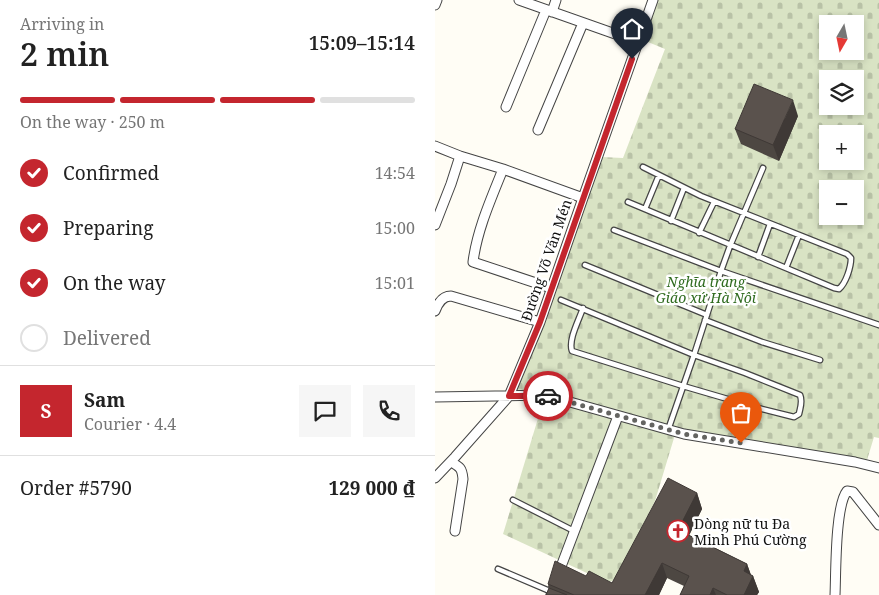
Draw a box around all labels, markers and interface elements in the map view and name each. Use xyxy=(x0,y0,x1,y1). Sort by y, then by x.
pin xyxy=(611,8,653,59)
text: Arriving in xyxy=(20,13,104,35)
icon: home xyxy=(618,15,646,43)
north arrow xyxy=(819,15,864,60)
map controls xyxy=(819,15,864,225)
text: 15:09–15:14 xyxy=(309,30,415,56)
text: 2 min xyxy=(20,32,109,75)
button: layers xyxy=(819,70,864,115)
text: On the way · 250 m xyxy=(20,111,165,133)
button: + xyxy=(819,125,864,170)
icon: check xyxy=(20,159,48,187)
text: Confirmed xyxy=(63,160,159,186)
text: 14:54 xyxy=(375,162,415,184)
button: − xyxy=(819,180,864,225)
street label: Đường Võ Văn Mén xyxy=(516,197,576,323)
icon: check xyxy=(20,214,48,242)
text: Preparing xyxy=(63,215,153,241)
text: 15:00 xyxy=(375,217,415,239)
icon: check xyxy=(20,269,48,297)
text: On the way xyxy=(63,270,166,296)
text: 15:01 xyxy=(375,272,415,294)
park label: Nghĩa trang Giáo xứ Hà Nội xyxy=(656,272,757,307)
text: Delivered xyxy=(63,325,151,351)
courier xyxy=(523,371,573,421)
icon: car xyxy=(534,382,562,410)
button: chat xyxy=(299,385,351,437)
button: phone xyxy=(363,385,415,437)
text: Sam xyxy=(84,387,125,413)
pin xyxy=(720,392,762,443)
text: S xyxy=(40,398,52,424)
icon: bag xyxy=(727,399,755,427)
text: Courier · 4.4 xyxy=(84,413,176,435)
text: Order #5790 xyxy=(20,475,132,501)
text: 129 000 ₫ xyxy=(328,475,415,501)
place label: Dòng nữ tu Đa Minh Phú Cường xyxy=(694,514,807,549)
church icon: Dòng nữ tu Đa Minh Phú Cường xyxy=(666,519,690,543)

